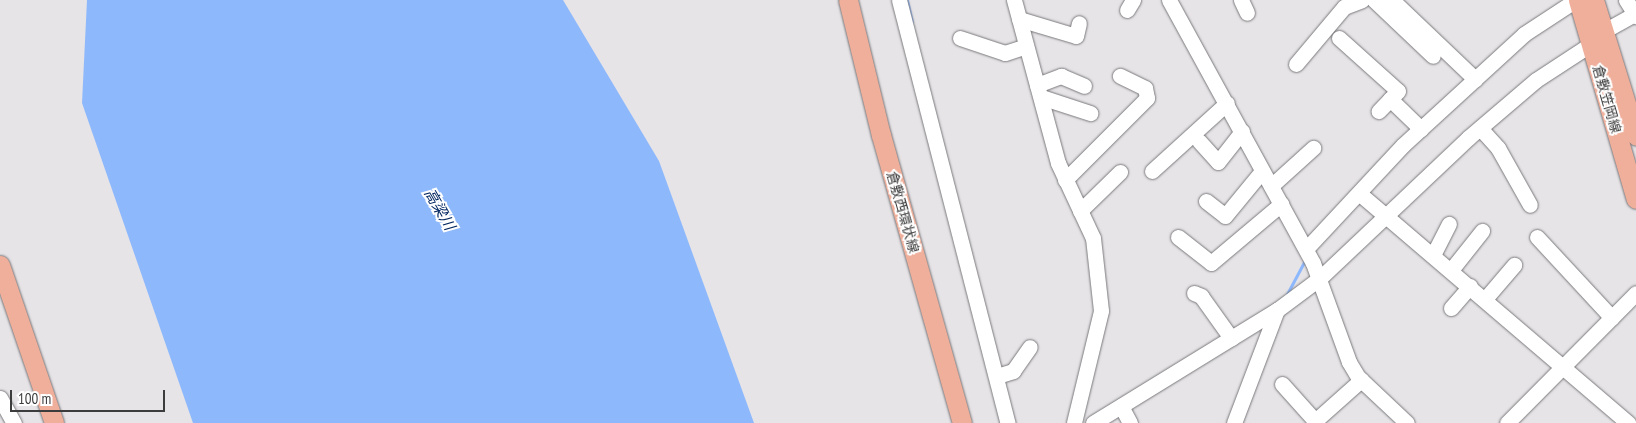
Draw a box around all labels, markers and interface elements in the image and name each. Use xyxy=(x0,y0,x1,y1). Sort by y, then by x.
street label: 倉敷笠岡線 xyxy=(1589,63,1625,135)
street label: 倉敷西環状線 xyxy=(883,169,923,255)
water label: 高梁川 xyxy=(421,185,459,233)
scale bar xyxy=(12,380,168,412)
text: 100 m xyxy=(18,389,51,408)

